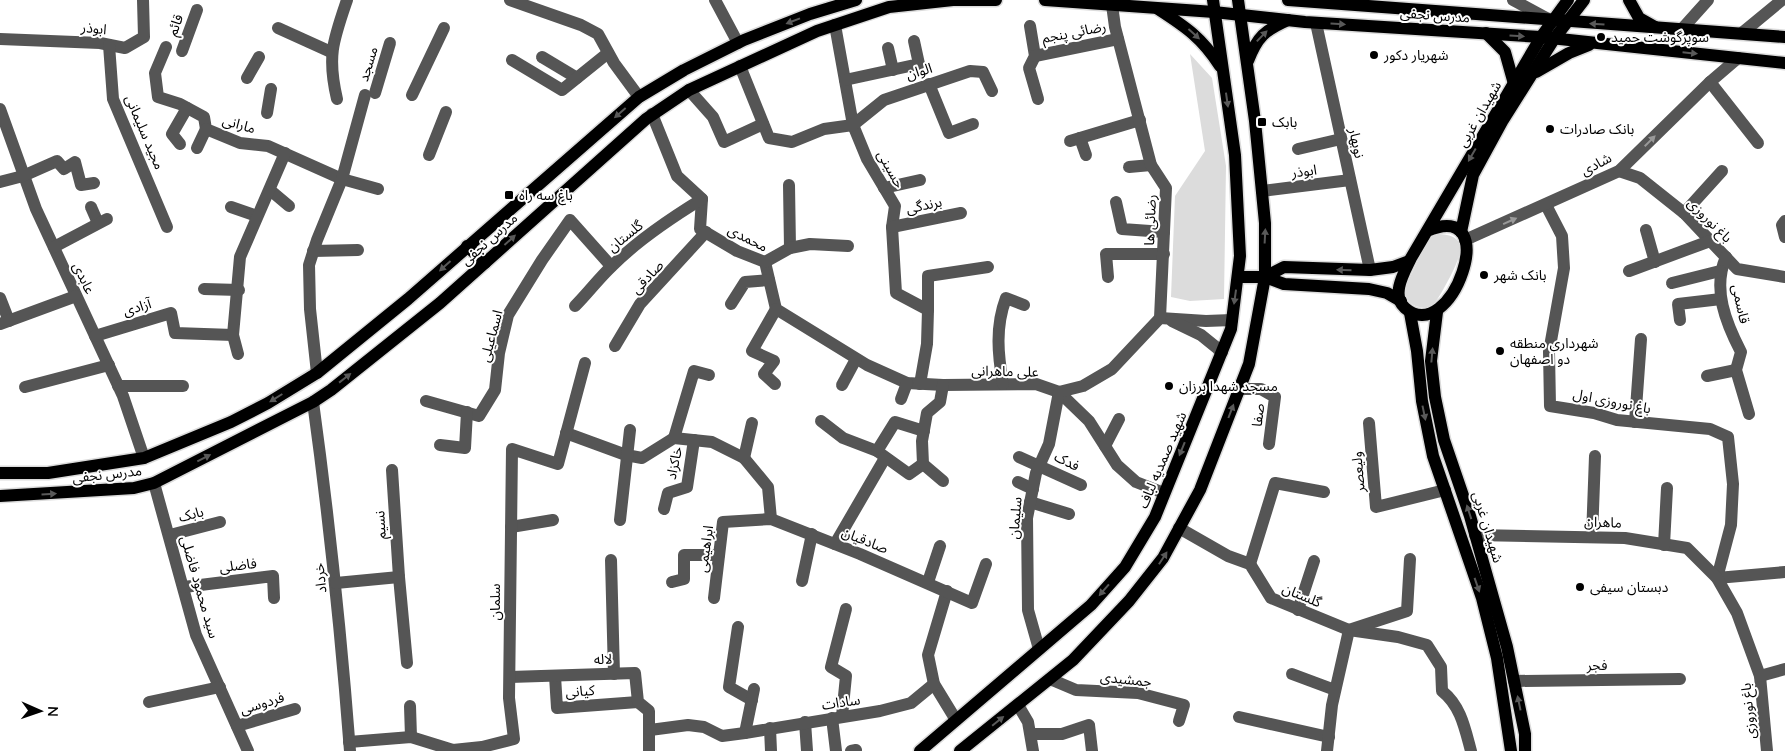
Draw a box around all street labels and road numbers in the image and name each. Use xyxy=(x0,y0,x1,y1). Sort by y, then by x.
street label: مدرس نجفی xyxy=(1399,4,1471,26)
street label: قائم xyxy=(163,12,189,39)
street label: رضائی پنجم xyxy=(1040,17,1108,49)
street label: ابوذر xyxy=(79,18,108,38)
street label: مسجد xyxy=(354,44,382,84)
street label: الوان xyxy=(904,59,934,83)
street label: شهیدان غربی xyxy=(1453,78,1505,150)
street label: مجید سلیمانی xyxy=(121,92,169,172)
street label: مارانی xyxy=(220,111,258,137)
street label: نوبهار xyxy=(1345,125,1369,160)
street label: حسینی xyxy=(873,147,909,191)
street label: شادی xyxy=(1577,148,1615,180)
street label: ابوذر xyxy=(1289,161,1318,182)
street label: برندگی xyxy=(904,192,944,218)
street label: رضائی ها xyxy=(1140,194,1160,246)
street label: باغ نوروزی xyxy=(1682,194,1736,248)
street label: مدرس نجفی xyxy=(457,209,521,269)
street label: گلستان xyxy=(603,216,647,256)
street label: محمدی xyxy=(725,220,771,256)
street label: صادقی xyxy=(627,256,667,298)
street label: عابدی xyxy=(69,259,99,297)
street label: قاسمی xyxy=(1728,283,1754,325)
street label: آزادی xyxy=(121,294,154,320)
street label: اسماعیلی xyxy=(475,308,507,364)
street label: علی ماهرانی xyxy=(971,361,1039,381)
street label: باغ نوروزی اول xyxy=(1571,385,1653,419)
street label: صفا xyxy=(1248,402,1268,428)
street label: شهید صمدیه لباف xyxy=(1133,409,1191,511)
street label: خاکزاد xyxy=(662,445,686,481)
street label: فدک xyxy=(1051,447,1083,475)
street label: ولیعصر xyxy=(1347,451,1369,494)
street label: مدرس نجفی xyxy=(71,461,143,487)
street label: شهیدان غربی xyxy=(1469,489,1507,565)
street label: سلیمان xyxy=(1004,496,1026,540)
street label: بابک xyxy=(177,502,206,526)
street label: نسیم xyxy=(370,510,392,540)
street label: ماهران xyxy=(1584,512,1622,532)
street label: صادقیان xyxy=(839,523,891,558)
street label: ابراهیمی xyxy=(693,524,717,574)
street label: سید محمود فاضلی xyxy=(177,534,223,640)
street label: فاضلی xyxy=(218,554,258,576)
street label: خرداد xyxy=(309,562,331,594)
street label: گلستان xyxy=(1280,579,1325,611)
street label: سلمان xyxy=(486,584,504,620)
street label: لاله xyxy=(593,650,613,668)
street label: فجر xyxy=(1585,656,1608,674)
street label: جمشیدی xyxy=(1099,667,1153,691)
street label: کیانی xyxy=(565,681,595,701)
street label: باغ نوروزی xyxy=(1737,682,1761,740)
street label: فردوسی xyxy=(238,688,286,718)
street label: سادات xyxy=(820,690,862,714)

